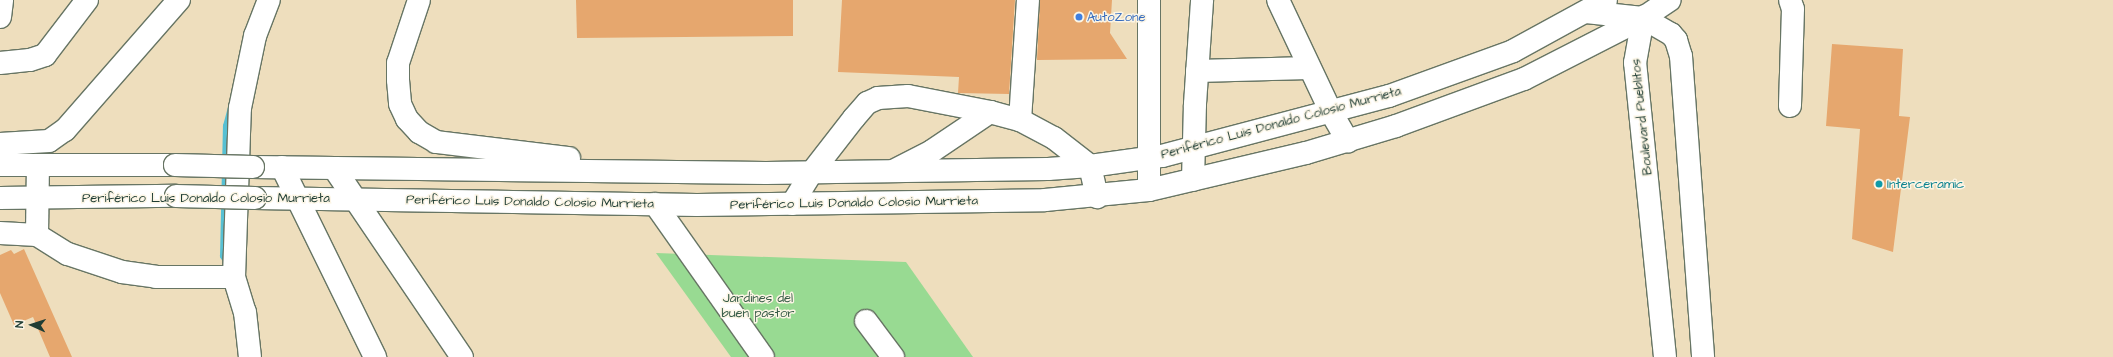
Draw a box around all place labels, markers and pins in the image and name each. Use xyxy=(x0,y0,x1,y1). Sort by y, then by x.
place label: AutoZone xyxy=(1087,9,1146,25)
marker: AutoZone xyxy=(1074,12,1084,22)
place label: Interceramic xyxy=(1887,176,1964,192)
marker: Interceramic xyxy=(1874,179,1884,189)

